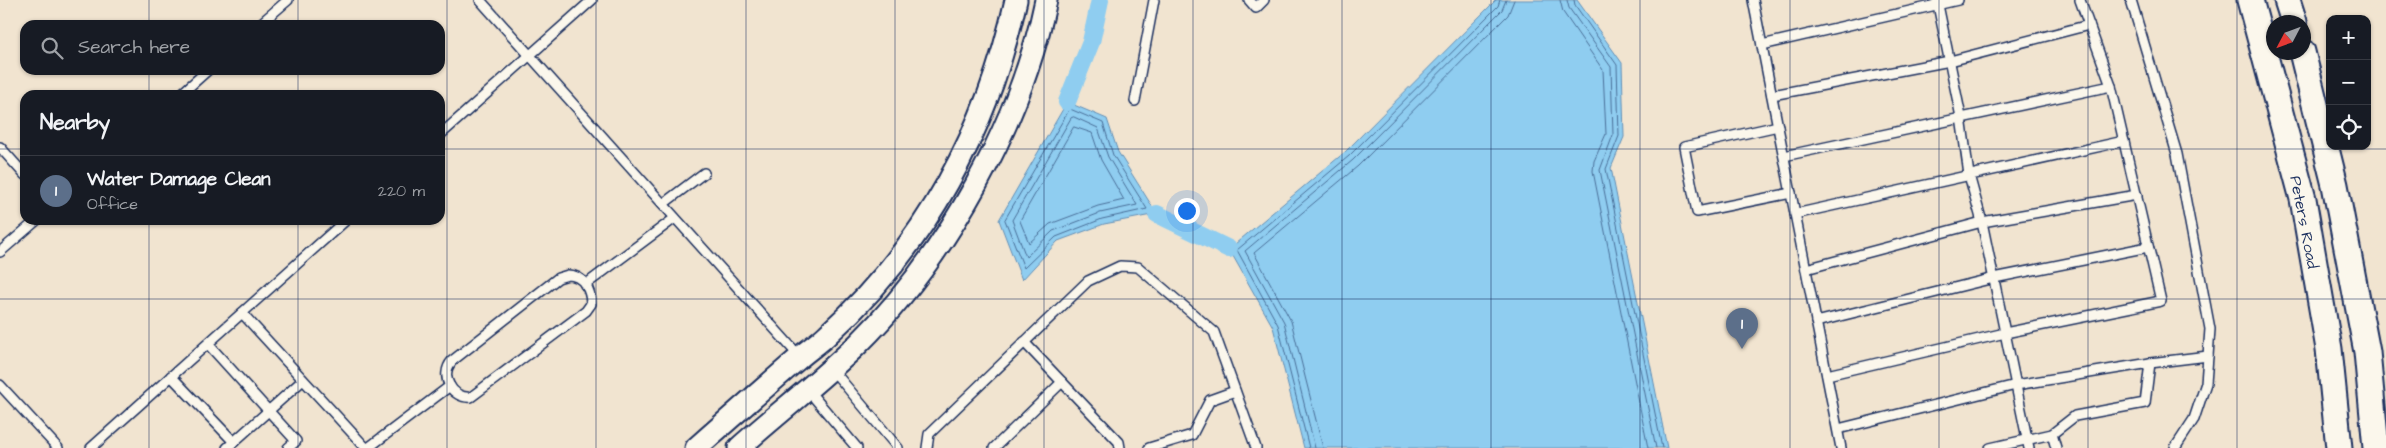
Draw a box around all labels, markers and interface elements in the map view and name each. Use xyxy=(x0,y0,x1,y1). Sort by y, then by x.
north arrow xyxy=(2266,15,2311,60)
map controls xyxy=(2326,15,2371,150)
button: + xyxy=(2326,15,2371,60)
search box xyxy=(20,20,445,75)
icon: search xyxy=(38,34,66,62)
text: Search here xyxy=(78,34,190,61)
button: − xyxy=(2326,60,2371,105)
button: locate xyxy=(2326,105,2371,150)
text: Nearby xyxy=(40,108,110,137)
text: Water Damage Clean xyxy=(87,166,271,193)
street label: Peters Road xyxy=(2284,174,2324,270)
text: 1 xyxy=(55,180,57,202)
text: 220 m xyxy=(378,180,425,202)
text: Office xyxy=(87,193,138,215)
your location xyxy=(1174,198,1200,224)
pin: 1 xyxy=(1726,308,1758,349)

